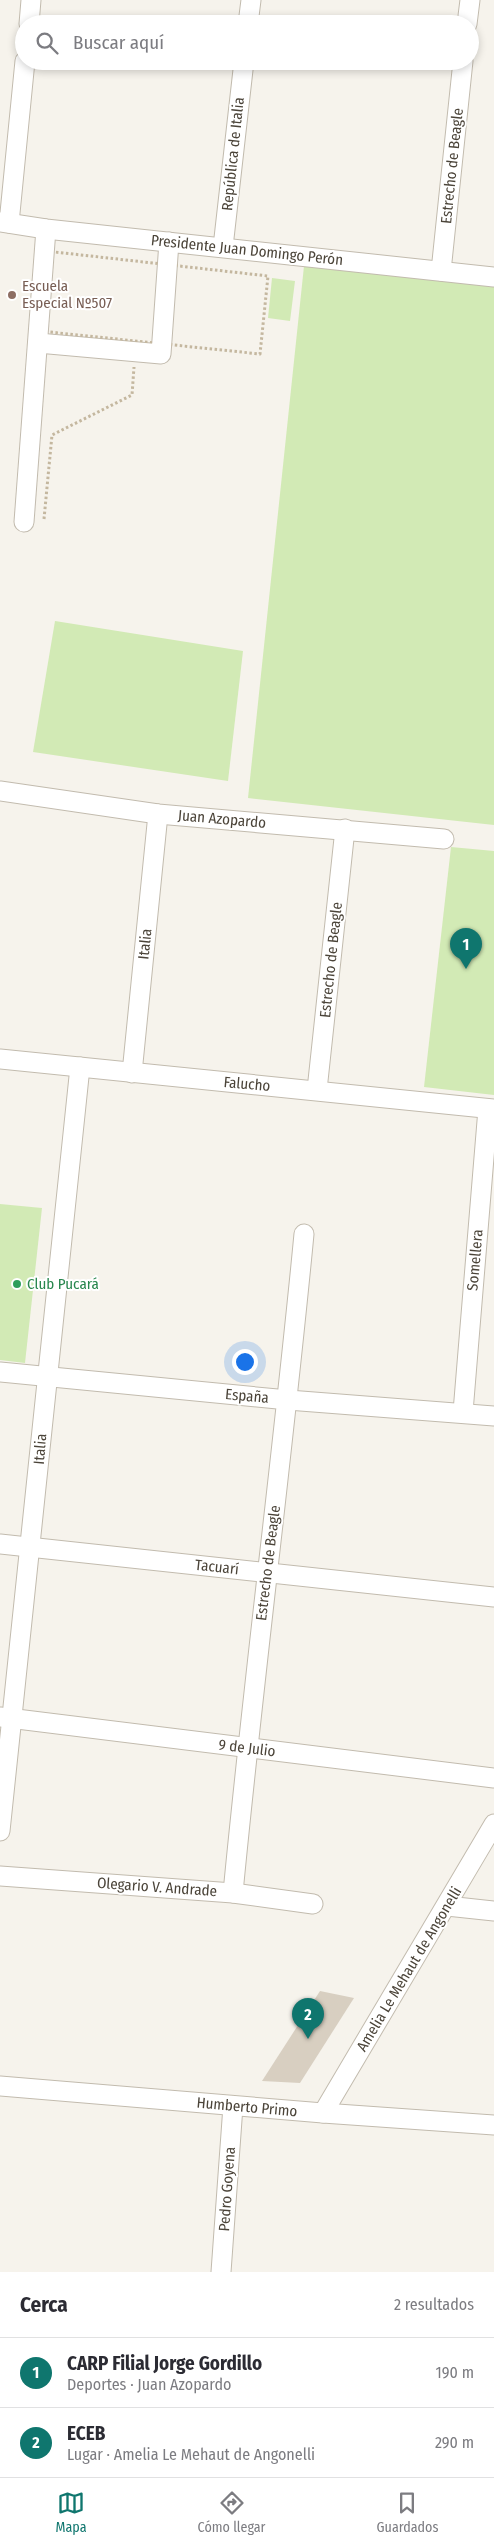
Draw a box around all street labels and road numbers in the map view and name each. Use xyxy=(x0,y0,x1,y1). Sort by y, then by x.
street label: República de Italia xyxy=(218,96,248,212)
street label: Estrecho de Beagle xyxy=(437,107,467,225)
street label: Presidente Juan Domingo Perón xyxy=(150,231,344,269)
street label: Juan Azopardo xyxy=(177,806,267,832)
street label: Estrecho de Beagle xyxy=(316,901,346,1019)
street label: Italia xyxy=(134,928,156,960)
street label: Falucho xyxy=(223,1073,271,1095)
street label: Somellera xyxy=(463,1229,487,1291)
street label: España xyxy=(224,1385,270,1407)
street label: Italia xyxy=(30,1433,50,1465)
street label: Estrecho de Beagle xyxy=(252,1504,284,1622)
street label: Tacuarí xyxy=(194,1556,240,1578)
street label: 9 de Julio xyxy=(217,1736,277,1760)
street label: Olegario V. Andrade xyxy=(96,1874,218,1900)
street label: Amelia Le Mehaut de Angonelli xyxy=(353,1883,465,2055)
street label: Humberto Primo xyxy=(196,2094,298,2120)
street label: Pedro Goyena xyxy=(215,2146,239,2232)

